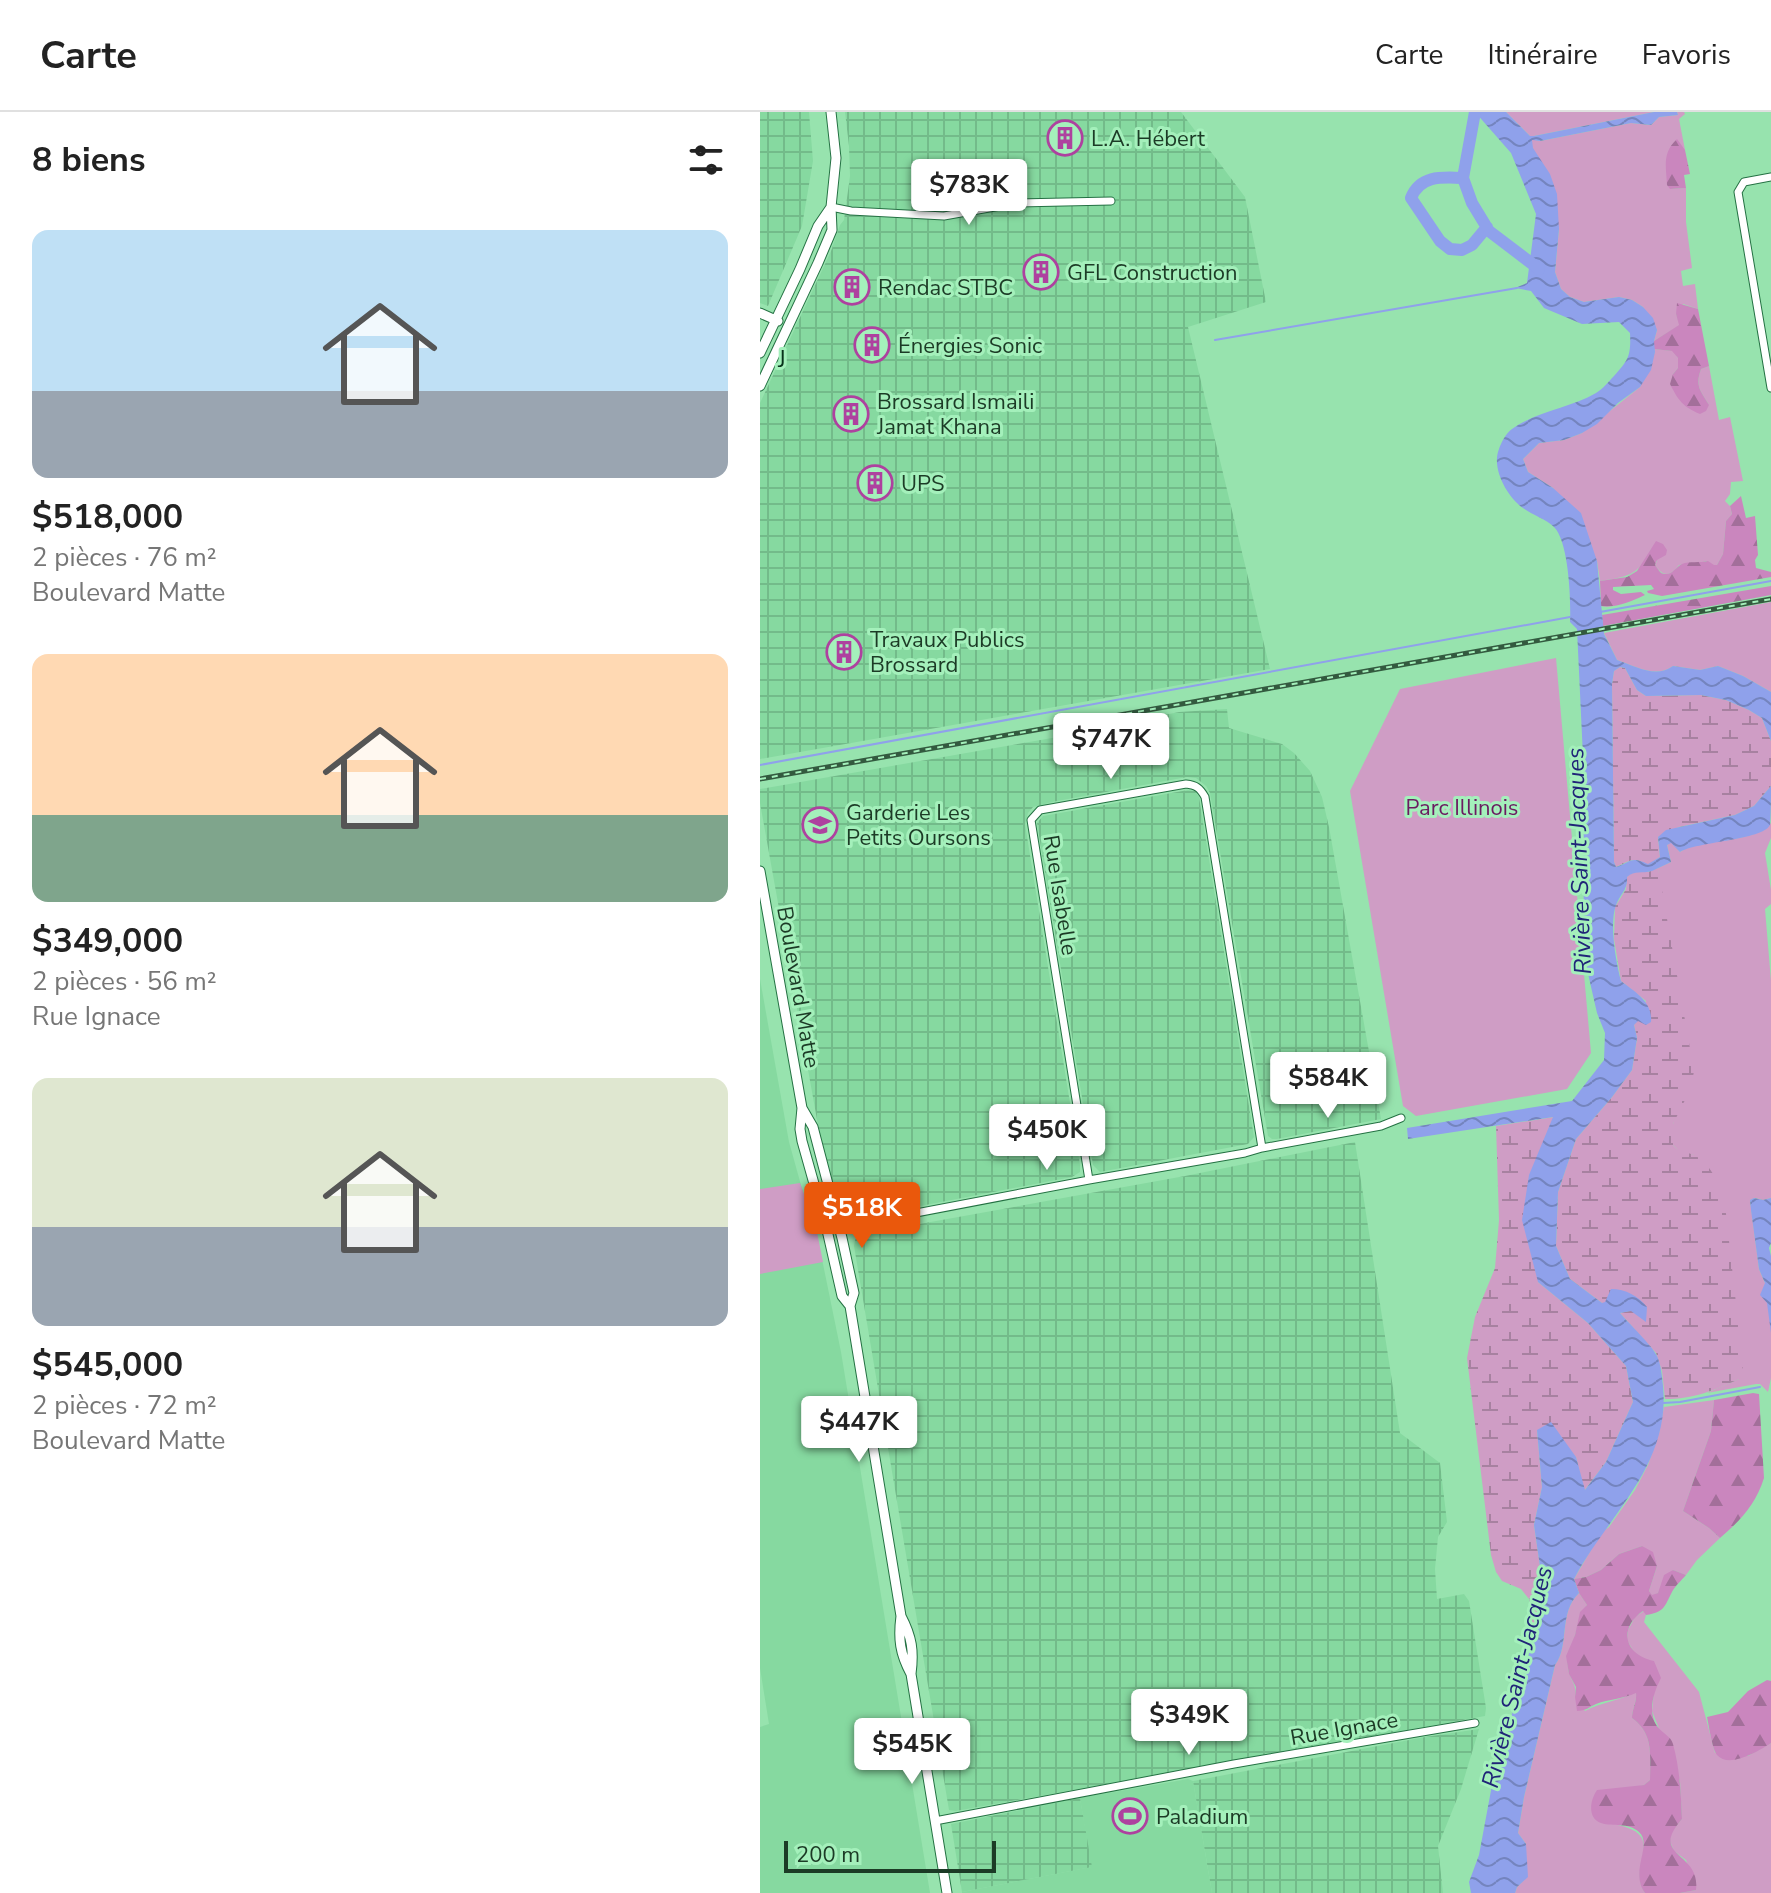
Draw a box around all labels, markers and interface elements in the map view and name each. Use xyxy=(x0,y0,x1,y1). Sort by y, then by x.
text: Carte xyxy=(40,30,137,81)
text: Carte xyxy=(1375,36,1444,74)
text: Itinéraire xyxy=(1488,36,1598,74)
text: Favoris xyxy=(1642,36,1731,74)
building icon: L.A. Hébert xyxy=(1046,119,1084,157)
place label: L.A. Hébert xyxy=(1091,124,1205,154)
text: 8 biens xyxy=(32,137,146,183)
icon: filters xyxy=(684,138,728,182)
pin: $783K xyxy=(913,159,1025,227)
text: $783K xyxy=(929,167,1009,202)
building icon: GFL Construction xyxy=(1022,253,1060,291)
place label: GFL Construction xyxy=(1067,258,1238,288)
building icon: Rendac STBC xyxy=(833,268,871,306)
place label: Rendac STBC xyxy=(878,273,1013,303)
icon: home xyxy=(308,282,452,426)
building icon: Énergies Sonic xyxy=(853,326,891,364)
place label: Énergies Sonic xyxy=(898,331,1042,361)
district label: J xyxy=(777,343,788,375)
place label: Brossard Ismaili Jamat Khana xyxy=(876,387,1034,442)
building icon: Brossard Ismaili Jamat Khana xyxy=(832,395,870,433)
building icon: UPS xyxy=(856,464,894,502)
place label: UPS xyxy=(901,469,944,499)
text: $518,000 xyxy=(32,494,183,540)
text: 2 pièces · 76 m² xyxy=(32,540,217,575)
text: Boulevard Matte xyxy=(32,575,225,610)
place label: Travaux Publics Brossard xyxy=(870,625,1025,680)
building icon: Travaux Publics Brossard xyxy=(825,633,863,671)
icon: home xyxy=(308,706,452,850)
pin: $747K xyxy=(1055,713,1167,781)
text: $747K xyxy=(1071,721,1151,756)
water label: Rivière Saint-Jacques xyxy=(1559,747,1599,975)
park label: Parc Illinois xyxy=(1406,793,1518,823)
place label: Garderie Les Petits Oursons xyxy=(846,798,991,853)
school or university icon: Garderie Les Petits Oursons xyxy=(801,806,839,844)
street label: Rue Isabelle xyxy=(1036,833,1084,957)
street label: Boulevard Matte xyxy=(769,904,827,1070)
text: $349,000 xyxy=(32,918,183,964)
text: 2 pièces · 56 m² xyxy=(32,964,217,999)
text: Rue Ignace xyxy=(32,999,161,1034)
pin: $584K xyxy=(1272,1052,1384,1120)
text: $584K xyxy=(1288,1060,1368,1095)
pin: $450K xyxy=(991,1104,1103,1172)
text: $450K xyxy=(1007,1112,1087,1147)
icon: home xyxy=(308,1130,452,1274)
pin: $518K xyxy=(806,1182,918,1250)
text: $518K xyxy=(822,1190,902,1225)
text: $545,000 xyxy=(32,1342,183,1388)
text: 2 pièces · 72 m² xyxy=(32,1388,217,1423)
pin: $447K xyxy=(803,1396,915,1464)
text: $447K xyxy=(819,1404,899,1439)
text: Boulevard Matte xyxy=(32,1423,225,1458)
water label: Rivière Saint-Jacques xyxy=(1474,1563,1560,1791)
pin: $349K xyxy=(1133,1689,1245,1757)
text: $349K xyxy=(1149,1697,1229,1732)
street label: Rue Ignace xyxy=(1288,1705,1400,1753)
pin: $545K xyxy=(856,1718,968,1786)
text: $545K xyxy=(872,1726,952,1761)
sports icon: Paladium xyxy=(1111,1797,1149,1835)
place label: Paladium xyxy=(1156,1802,1248,1832)
scale bar xyxy=(784,1837,996,1873)
text: 200 m xyxy=(796,1840,860,1870)

